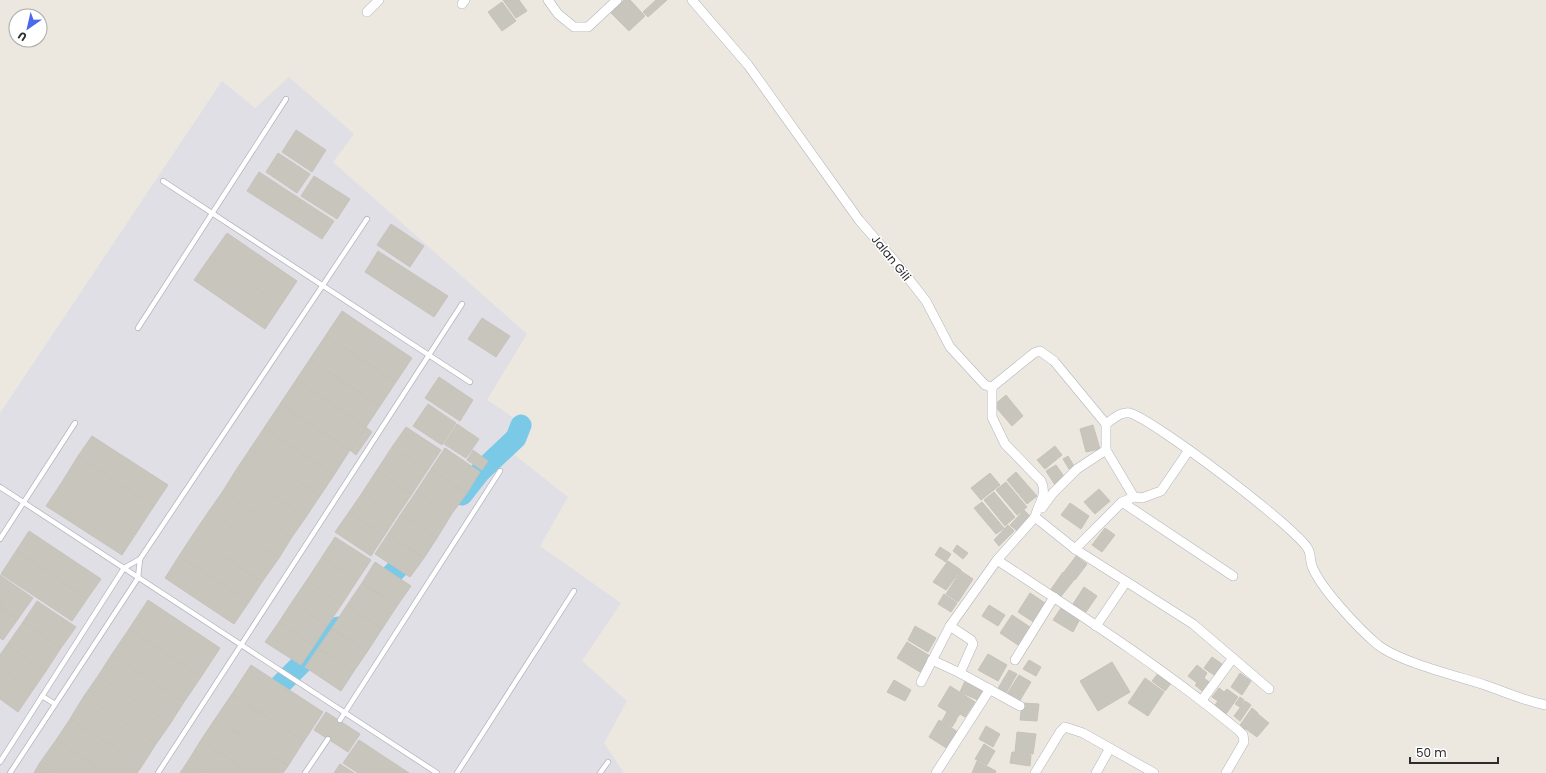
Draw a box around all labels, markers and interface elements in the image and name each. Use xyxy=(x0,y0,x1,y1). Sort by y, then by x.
north arrow xyxy=(8,8,48,48)
text: U xyxy=(15,27,30,45)
street label: Jalan Gili xyxy=(868,231,915,284)
scale bar xyxy=(1410,739,1498,765)
text: 50 m xyxy=(1416,744,1447,761)

